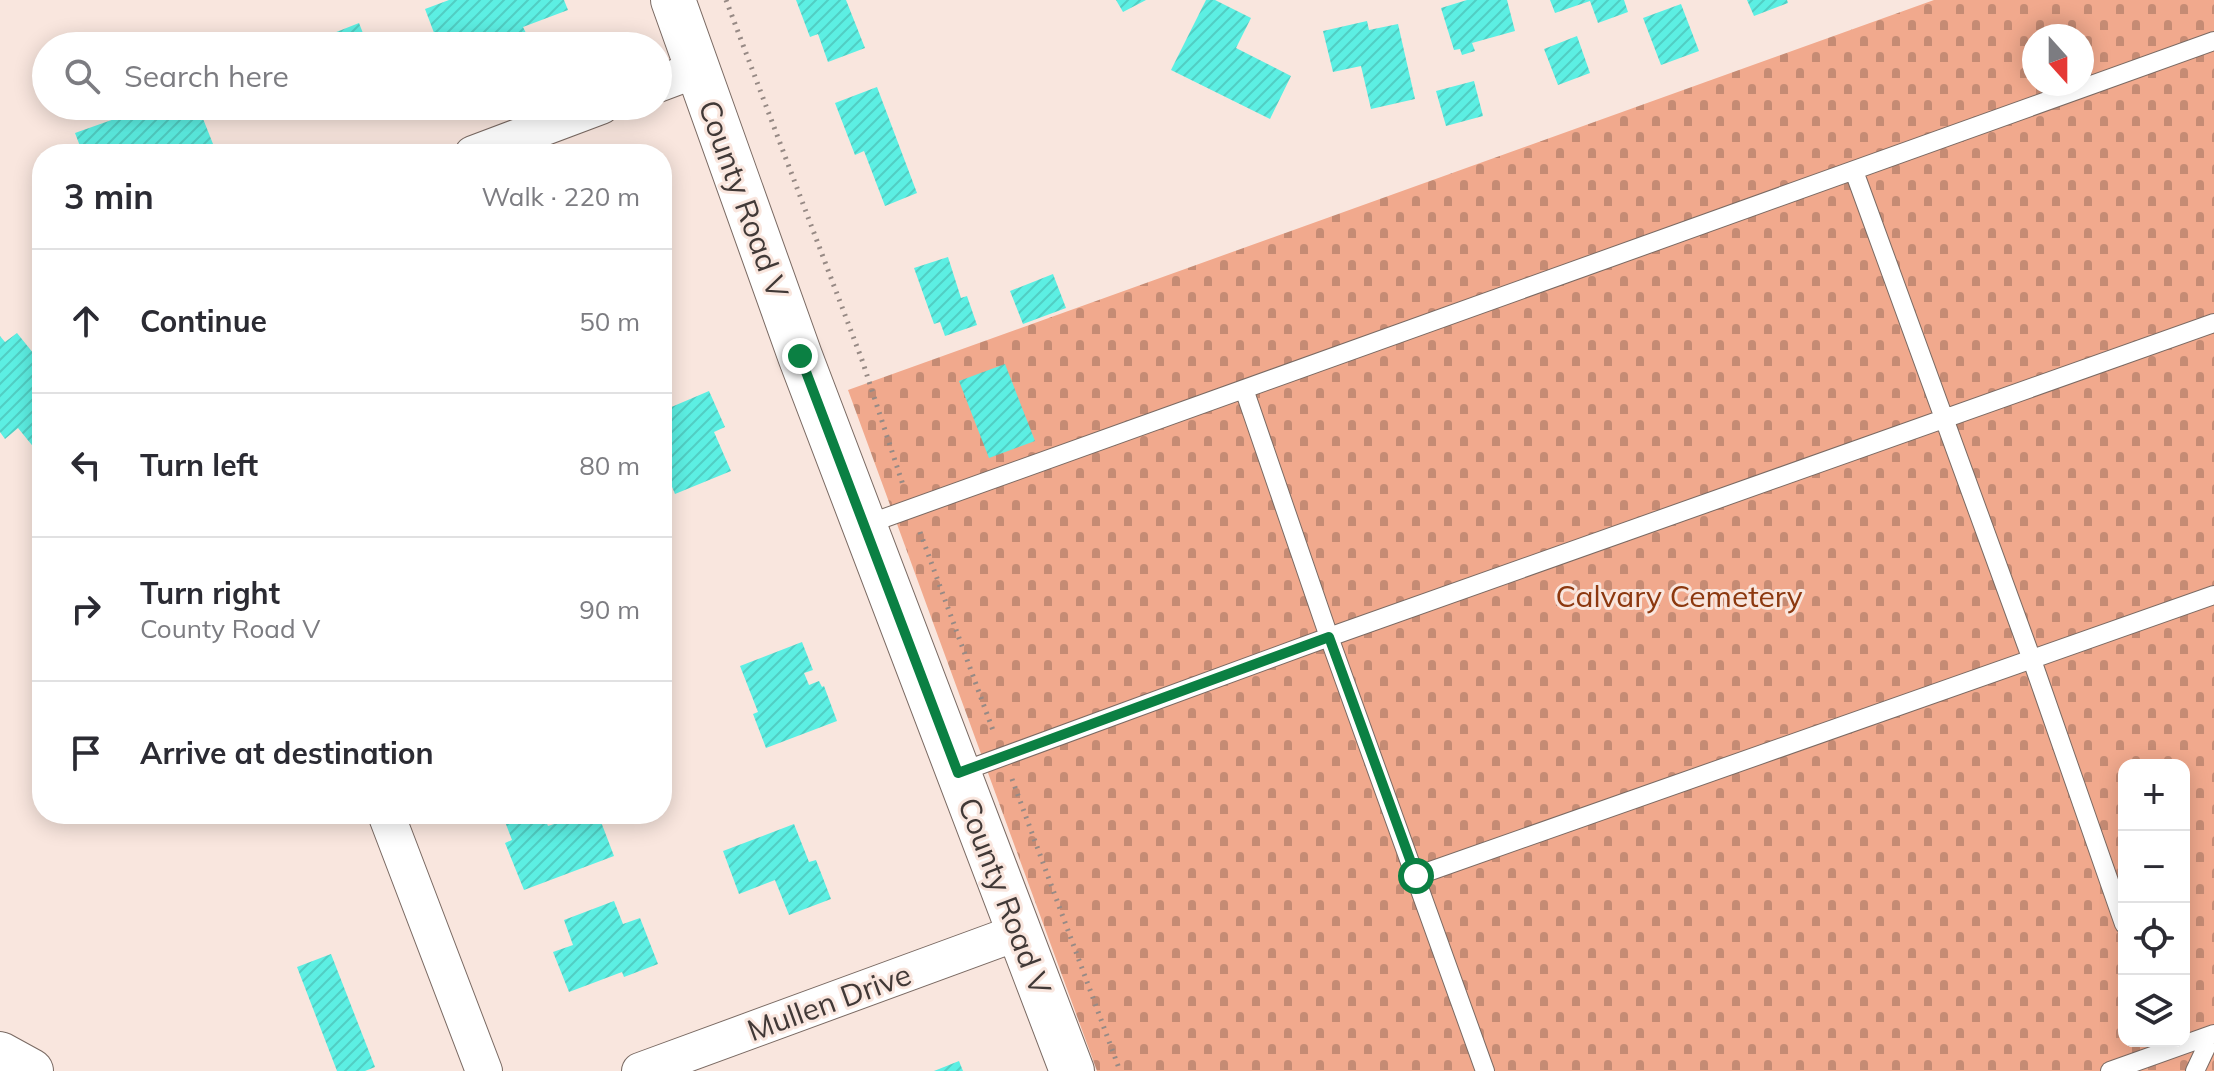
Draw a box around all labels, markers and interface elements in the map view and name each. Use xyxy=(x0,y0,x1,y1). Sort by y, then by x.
north arrow xyxy=(2022,24,2094,96)
search box xyxy=(32,32,672,120)
icon: search xyxy=(60,54,104,98)
text: Search here xyxy=(124,57,289,95)
street label: County Road V xyxy=(691,95,797,303)
text: 3 min xyxy=(64,175,154,218)
text: Walk · 220 m xyxy=(481,180,640,213)
icon: ahead xyxy=(64,299,108,343)
text: Continue xyxy=(140,302,267,340)
text: 50 m xyxy=(579,305,640,338)
route end xyxy=(782,338,818,374)
icon: left xyxy=(64,443,108,487)
text: Turn left xyxy=(140,446,258,484)
text: 80 m xyxy=(579,449,640,482)
text: Turn right xyxy=(140,574,280,612)
park label: Calvary Cemetery xyxy=(1555,577,1803,615)
icon: right xyxy=(64,587,108,631)
text: 90 m xyxy=(579,593,640,626)
text: County Road V xyxy=(140,612,321,645)
icon: arrive xyxy=(64,731,108,775)
text: Arrive at destination xyxy=(140,734,434,772)
map controls xyxy=(2118,759,2190,1047)
button: + xyxy=(2118,759,2190,831)
street label: County Road V xyxy=(950,792,1060,1000)
button: − xyxy=(2118,831,2190,903)
route start xyxy=(1398,858,1434,894)
button: locate xyxy=(2118,903,2190,975)
street label: Mullen Drive xyxy=(742,955,916,1049)
button: layers xyxy=(2118,975,2190,1047)

